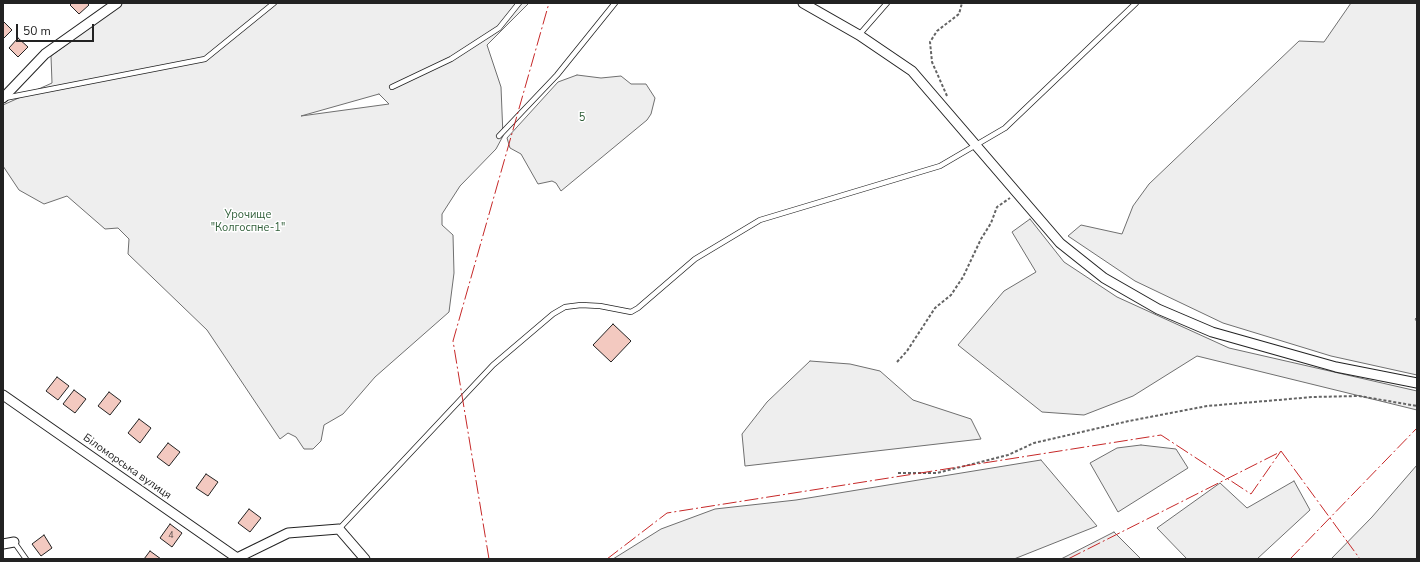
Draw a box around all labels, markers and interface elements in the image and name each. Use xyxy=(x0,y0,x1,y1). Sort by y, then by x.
scale bar xyxy=(18,16,96,42)
text: 50 m xyxy=(23,23,51,39)
park label: 5 xyxy=(579,111,585,125)
park label: Урочище "Колгоспне-1" xyxy=(211,208,285,234)
street label: Біломорська вулиця xyxy=(80,432,174,502)
house number: 4 xyxy=(168,531,174,541)

